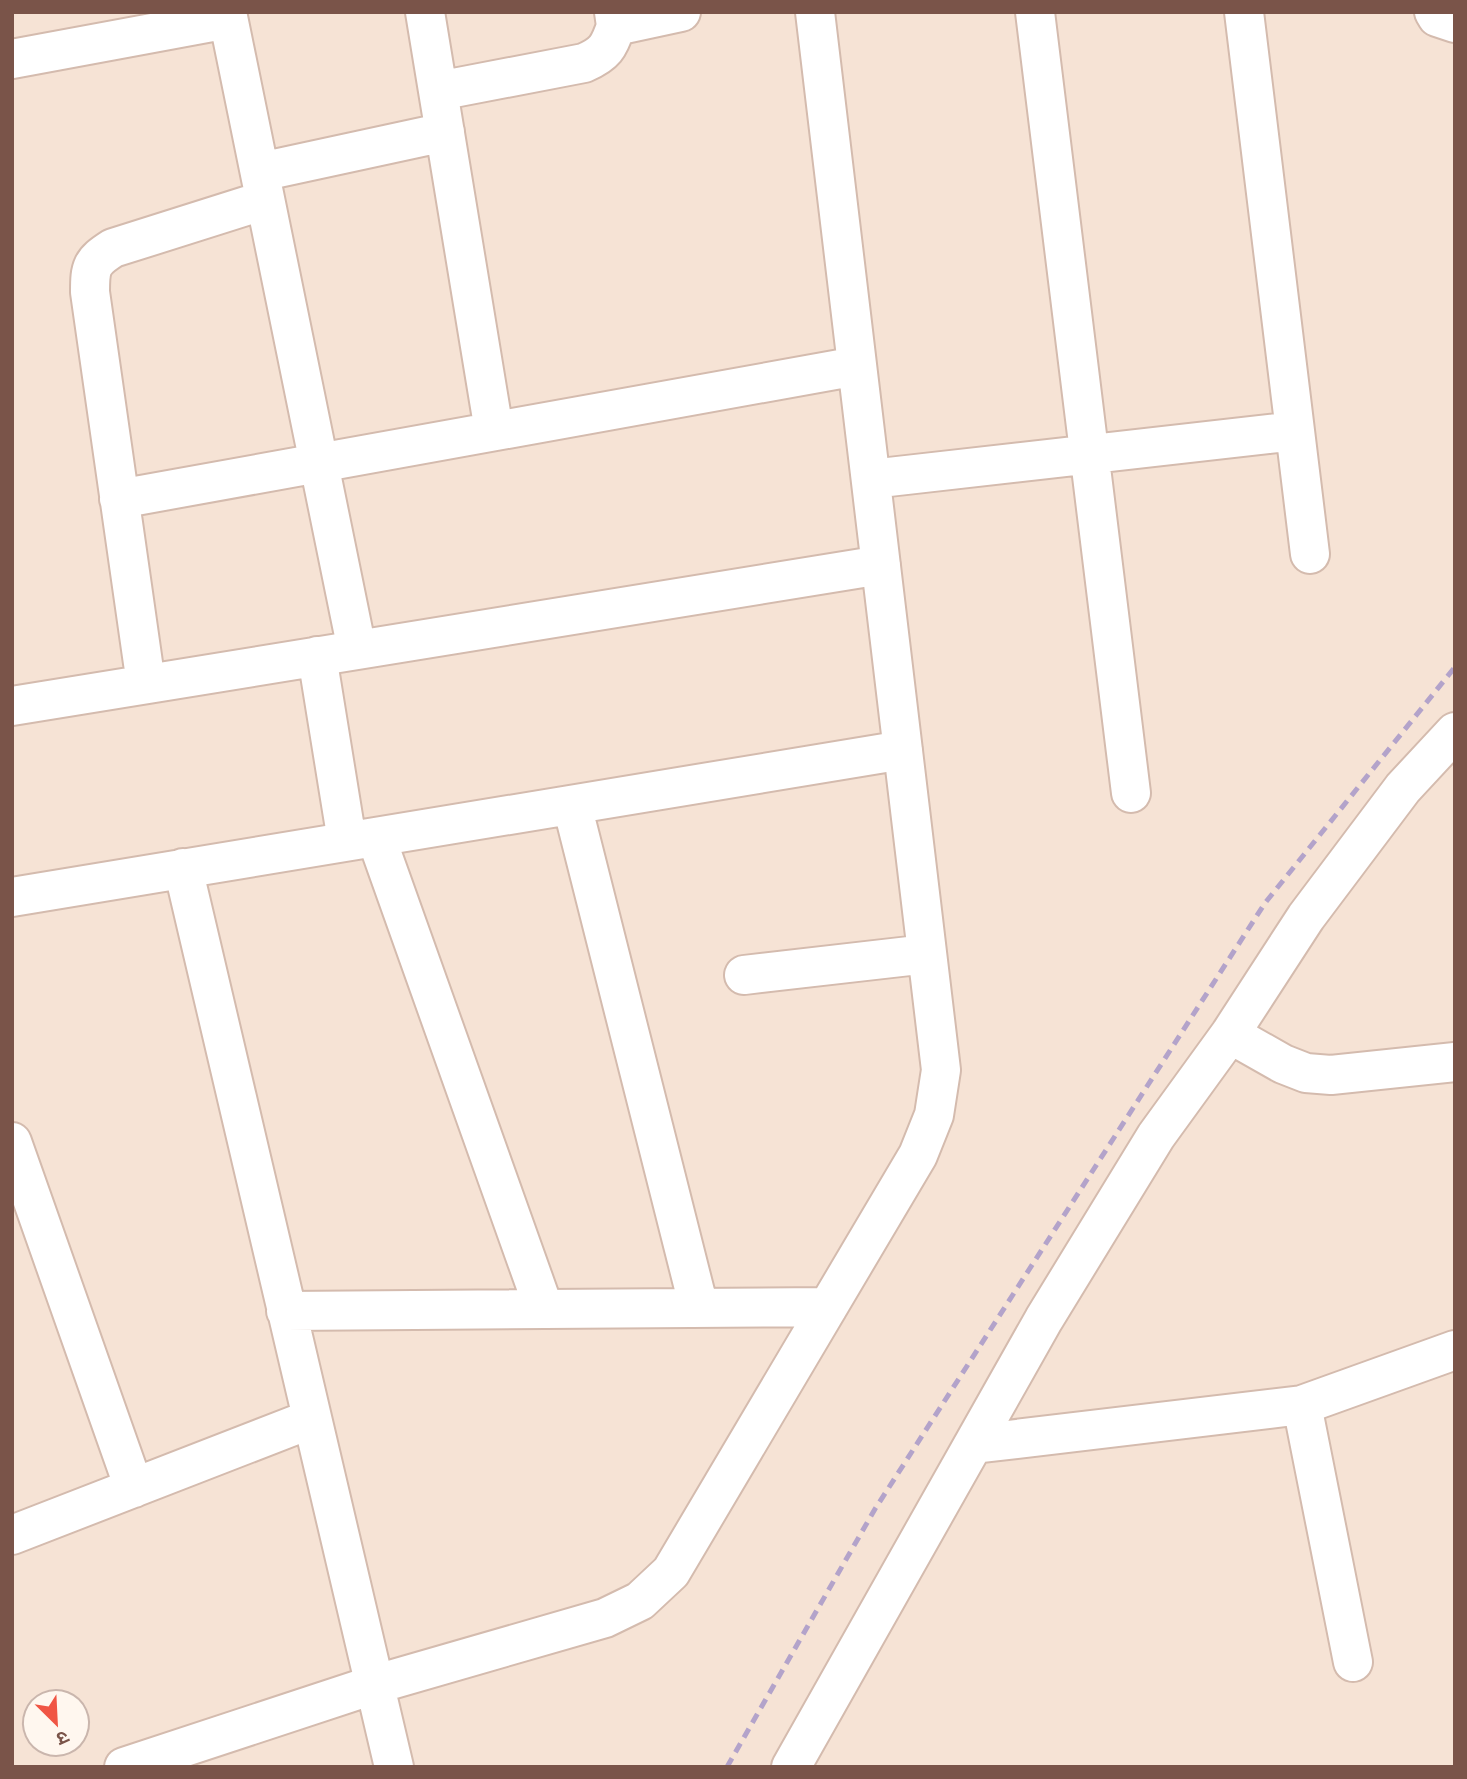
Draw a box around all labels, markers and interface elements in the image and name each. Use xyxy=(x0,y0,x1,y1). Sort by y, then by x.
north arrow xyxy=(21,1688,91,1758)
text: उ xyxy=(53,1726,72,1751)

